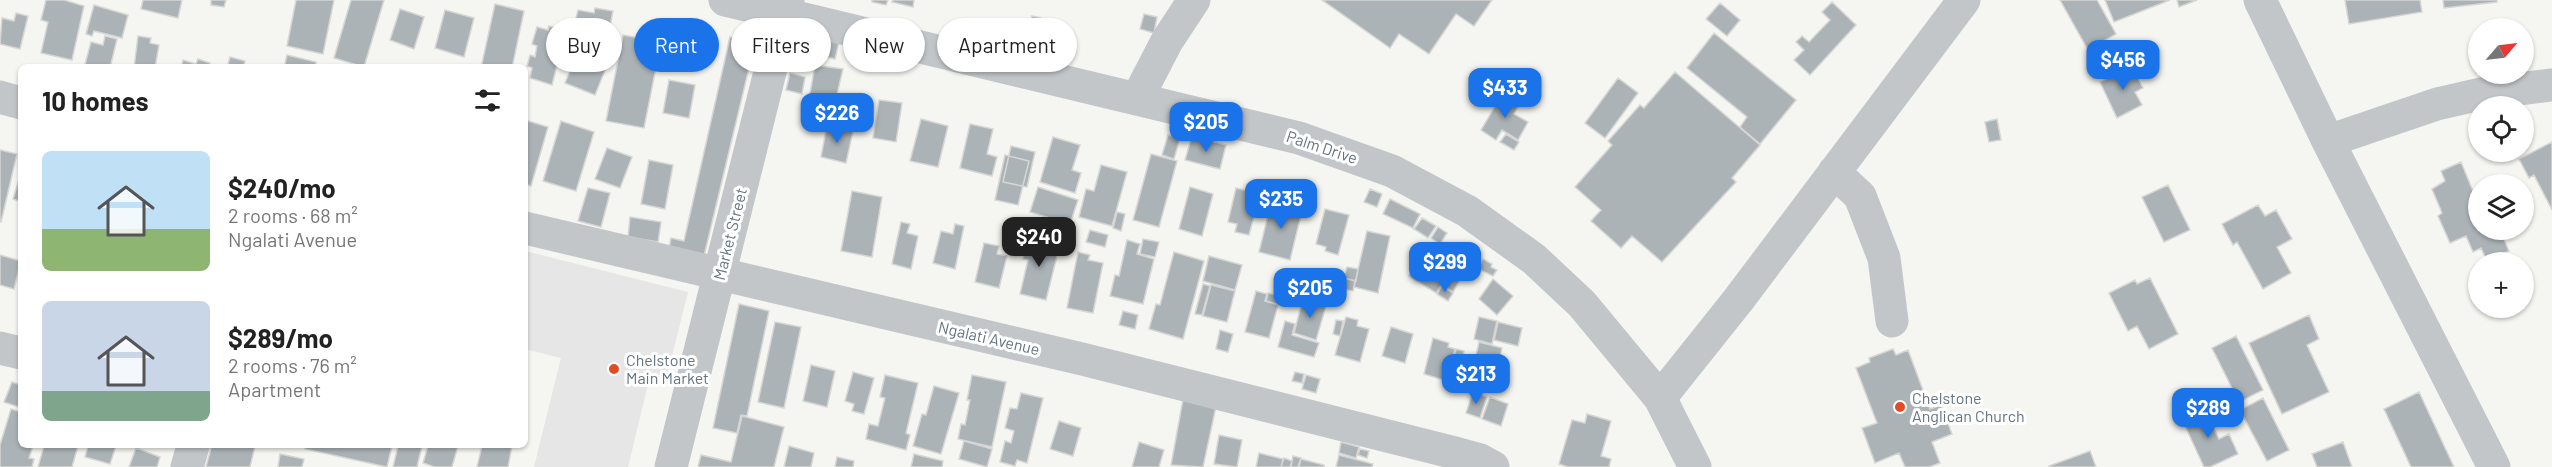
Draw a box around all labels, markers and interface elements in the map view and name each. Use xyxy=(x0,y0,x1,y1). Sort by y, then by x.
chip: Buy xyxy=(546,18,622,72)
chip: Rent xyxy=(634,18,719,72)
chip: Filters xyxy=(731,18,831,72)
chip: New xyxy=(843,18,925,72)
chip: Apartment xyxy=(937,18,1077,72)
north arrow xyxy=(2468,18,2534,84)
map controls xyxy=(2468,18,2534,318)
pin: $456 xyxy=(2087,40,2159,91)
text: $456 xyxy=(2100,47,2146,71)
pin: $433 xyxy=(1469,68,1541,119)
text: $433 xyxy=(1482,75,1528,99)
icon: filters xyxy=(471,84,504,117)
text: 10 homes xyxy=(42,85,149,116)
pin: $226 xyxy=(801,93,873,144)
button: locate xyxy=(2468,96,2534,162)
text: $226 xyxy=(815,100,859,124)
pin: $205 xyxy=(1170,102,1242,153)
text: $205 xyxy=(1184,109,1228,133)
street label: Palm Drive xyxy=(1284,126,1360,167)
text: $240/mo xyxy=(228,172,336,203)
button: layers xyxy=(2468,174,2534,240)
icon: home xyxy=(90,175,162,247)
pin: $235 xyxy=(1245,179,1317,230)
street label: Market Street xyxy=(709,186,750,282)
text: $235 xyxy=(1259,186,1303,210)
text: 2 rooms · 68 m² xyxy=(228,203,358,227)
pin: $240 xyxy=(1003,217,1075,268)
text: $240 xyxy=(1016,224,1062,248)
text: Ngalati Avenue xyxy=(228,227,357,251)
pin: $299 xyxy=(1409,242,1481,293)
text: $299 xyxy=(1423,249,1467,273)
button: + xyxy=(2468,252,2534,318)
pin: $205 xyxy=(1274,268,1346,319)
text: $205 xyxy=(1288,275,1332,299)
street label: Ngalati Avenue xyxy=(937,317,1042,358)
text: $289/mo xyxy=(228,322,333,353)
icon: home xyxy=(90,325,162,397)
place label: Chelstone Main Market xyxy=(626,350,709,387)
text: 2 rooms · 76 m² xyxy=(228,353,357,377)
pin: $213 xyxy=(1440,354,1512,405)
text: $213 xyxy=(1456,361,1496,385)
marker: Chelstone Main Market xyxy=(607,362,621,376)
text: Apartment xyxy=(228,377,321,401)
place label: Chelstone Anglican Church xyxy=(1912,388,2025,425)
pin: $289 xyxy=(2172,388,2244,439)
text: $289 xyxy=(2186,395,2230,419)
marker: Chelstone Anglican Church xyxy=(1893,400,1907,414)

